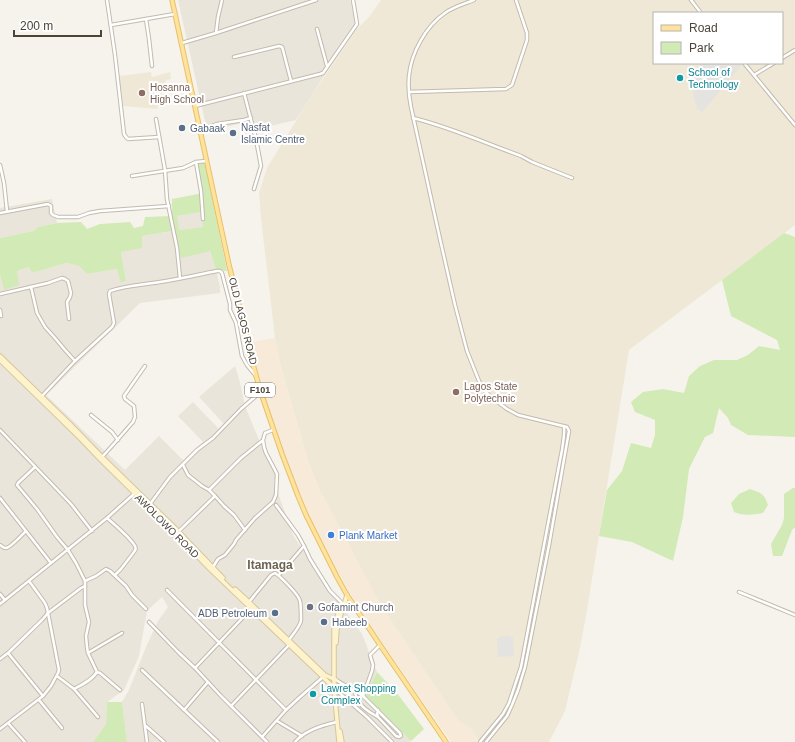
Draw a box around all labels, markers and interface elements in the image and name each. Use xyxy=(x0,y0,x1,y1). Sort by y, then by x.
scale bar xyxy=(14,12,101,38)
legend xyxy=(653,12,783,64)
text: 200 m xyxy=(20,19,53,33)
text: Road xyxy=(689,21,718,35)
text: Park xyxy=(689,41,715,55)
place label: School of Technology xyxy=(688,67,739,90)
marker: School of Technology xyxy=(675,73,685,83)
place label: Hosanna High School xyxy=(150,82,204,105)
marker: Hosanna High School xyxy=(137,88,147,98)
place label: Nasfat Islamic Centre xyxy=(241,122,305,145)
marker: Gabaak xyxy=(177,123,187,133)
place label: Gabaak xyxy=(190,123,226,134)
marker: Nasfat Islamic Centre xyxy=(228,128,238,138)
street label: OLD LAGOS ROAD xyxy=(227,276,259,366)
place label: Lagos State Polytechnic xyxy=(464,381,518,404)
road number: F101 xyxy=(245,383,275,397)
marker: Lagos State Polytechnic xyxy=(451,387,461,397)
street label: AWOLOWO ROAD xyxy=(133,492,201,560)
marker: Plank Market xyxy=(326,530,336,540)
place label: Plank Market xyxy=(339,530,398,541)
district label: Itamaga xyxy=(247,558,293,572)
marker: Gofamint Church xyxy=(305,602,315,612)
place label: Gofamint Church xyxy=(318,602,394,613)
place label: ADB Petroleum xyxy=(198,608,267,619)
marker: ADB Petroleum xyxy=(270,608,280,618)
marker: Habeeb xyxy=(319,617,329,627)
place label: Habeeb xyxy=(332,617,367,628)
place label: Lawret Shopping Complex xyxy=(321,683,396,706)
marker: Lawret Shopping Complex xyxy=(308,689,318,699)

